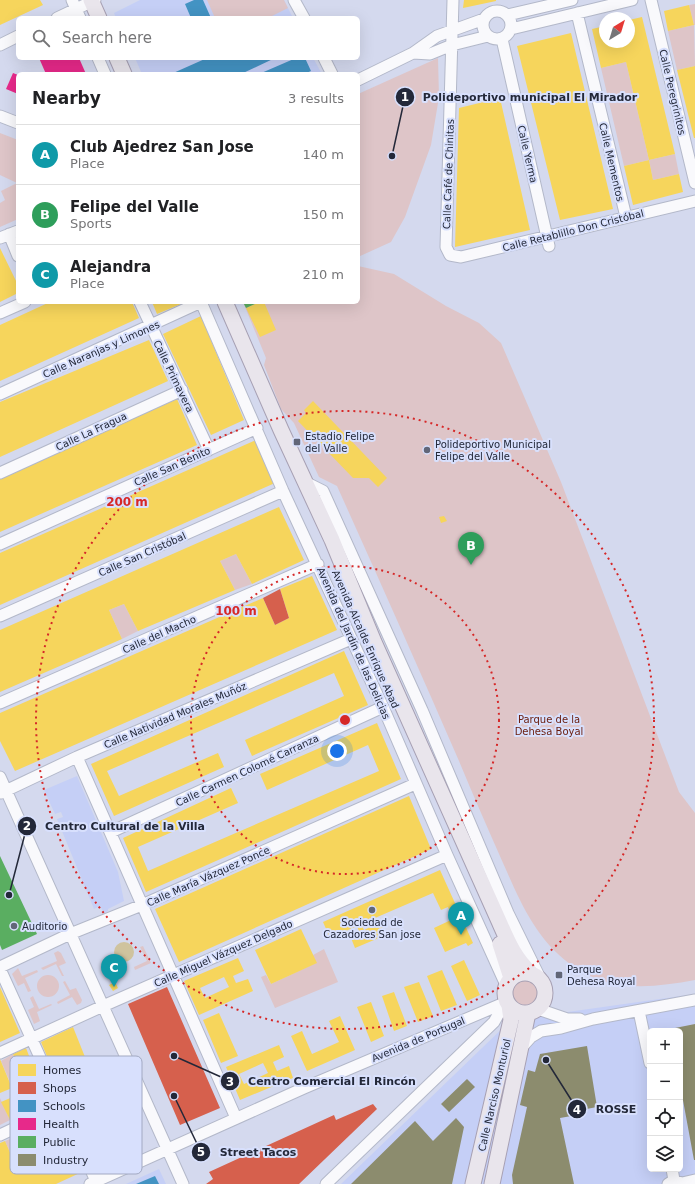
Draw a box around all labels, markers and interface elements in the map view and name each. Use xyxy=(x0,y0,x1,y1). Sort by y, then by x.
north arrow xyxy=(599,12,635,48)
search box xyxy=(16,16,360,60)
icon: search xyxy=(30,27,52,49)
text: Search here xyxy=(62,29,152,47)
street label: Calle Peregrinitos xyxy=(657,48,688,136)
callout: Polideportivo municipal El Mirador xyxy=(395,86,646,109)
text: Nearby xyxy=(32,88,101,108)
text: 1 xyxy=(401,90,409,104)
text: 3 results xyxy=(288,91,344,106)
text: Polideportivo municipal El Mirador xyxy=(423,91,638,104)
street label: Calle Café de Chinitas xyxy=(441,119,456,229)
street label: Calle Mementos xyxy=(597,122,626,202)
street label: Calle Yerma xyxy=(516,124,539,184)
text: Club Ajedrez San Jose xyxy=(70,138,254,156)
text: A xyxy=(40,147,50,162)
text: 140 m xyxy=(302,147,344,162)
text: Place xyxy=(70,156,105,171)
text: Felipe del Valle xyxy=(70,198,199,216)
text: B xyxy=(40,207,50,222)
text: 150 m xyxy=(302,207,344,222)
street label: Calle Retablillo Don Cristóbal xyxy=(501,208,645,253)
text: Sports xyxy=(70,216,112,231)
text: Alejandra xyxy=(70,258,151,276)
text: C xyxy=(40,267,50,282)
text: 210 m xyxy=(302,267,344,282)
text: Place xyxy=(70,276,105,291)
street label: Calle Naranjas y Limones xyxy=(41,319,161,380)
street label: Calle Primavera xyxy=(151,338,196,414)
street label: Calle La Fragua xyxy=(54,410,128,453)
place label: Estadio Felipe del Valle xyxy=(305,431,374,454)
marker: Estadio Felipe del Valle xyxy=(292,437,302,447)
place label: Polideportivo Municipal Felipe del Valle xyxy=(435,439,551,462)
street label: Calle San Benito xyxy=(132,445,212,488)
marker: Polideportivo Municipal Felipe del Valle xyxy=(422,445,432,455)
text: 200 m xyxy=(106,495,148,509)
street label: Calle San Cristóbal xyxy=(97,530,188,579)
pin: B xyxy=(458,532,484,565)
street label: Avenida del Jardín de las Delicias xyxy=(315,565,392,721)
street label: Avenida Alcalde Enrique Abad xyxy=(330,568,401,710)
text: 100 m xyxy=(215,604,257,618)
street label: Calle del Macho xyxy=(121,613,198,656)
street label: Calle Natividad Morales Muñóz xyxy=(102,680,248,751)
centre of rings xyxy=(338,713,352,727)
park label: Parque de la Dehesa Boyal xyxy=(515,714,583,737)
street label: Calle Carmen Colomé Carranza xyxy=(174,732,320,809)
your location xyxy=(327,741,347,761)
callout: Centro Cultural de la Villa xyxy=(17,815,213,838)
text: 2 xyxy=(23,819,31,833)
text: Centro Cultural de la Villa xyxy=(45,820,205,833)
street label: Calle María Vázquez Ponce xyxy=(145,844,271,909)
pin: A xyxy=(448,902,474,935)
marker: Sociedad de Cazadores San jose xyxy=(367,905,377,915)
place label: Sociedad de Cazadores San jose xyxy=(323,917,421,940)
street label: Calle Miguel Vázquez Delgado xyxy=(152,918,294,989)
marker: Auditorio xyxy=(9,921,19,931)
place label: Auditorio xyxy=(22,921,67,932)
pin: C xyxy=(101,954,127,987)
place label: Parque Dehesa Royal xyxy=(567,964,635,987)
marker: Parque Dehesa Royal xyxy=(554,970,564,980)
street label: Avenida de Portugal xyxy=(370,1015,466,1064)
map controls xyxy=(647,1028,683,1172)
button: + xyxy=(647,1028,683,1064)
street label: Calle Narciso Monturiol xyxy=(476,1038,513,1153)
legend xyxy=(10,1056,142,1174)
text: Homes xyxy=(43,1064,81,1077)
button: − xyxy=(647,1064,683,1100)
callout: Centro Comercial El Rincón xyxy=(220,1070,424,1093)
text: 3 xyxy=(226,1075,234,1089)
text: Centro Comercial El Rincón xyxy=(248,1075,416,1088)
text: Shops xyxy=(43,1082,77,1095)
callout: ROSSE xyxy=(567,1098,644,1121)
text: Schools xyxy=(43,1100,86,1113)
button: locate xyxy=(647,1100,683,1136)
text: 4 xyxy=(573,1103,581,1117)
text: ROSSE xyxy=(596,1103,636,1116)
text: Health xyxy=(43,1118,79,1131)
text: Public xyxy=(43,1136,76,1149)
button: layers xyxy=(647,1136,683,1172)
callout: Street Tacos xyxy=(191,1140,304,1163)
text: 5 xyxy=(197,1145,205,1159)
text: Street Tacos xyxy=(220,1146,297,1159)
text: Industry xyxy=(43,1154,89,1167)

